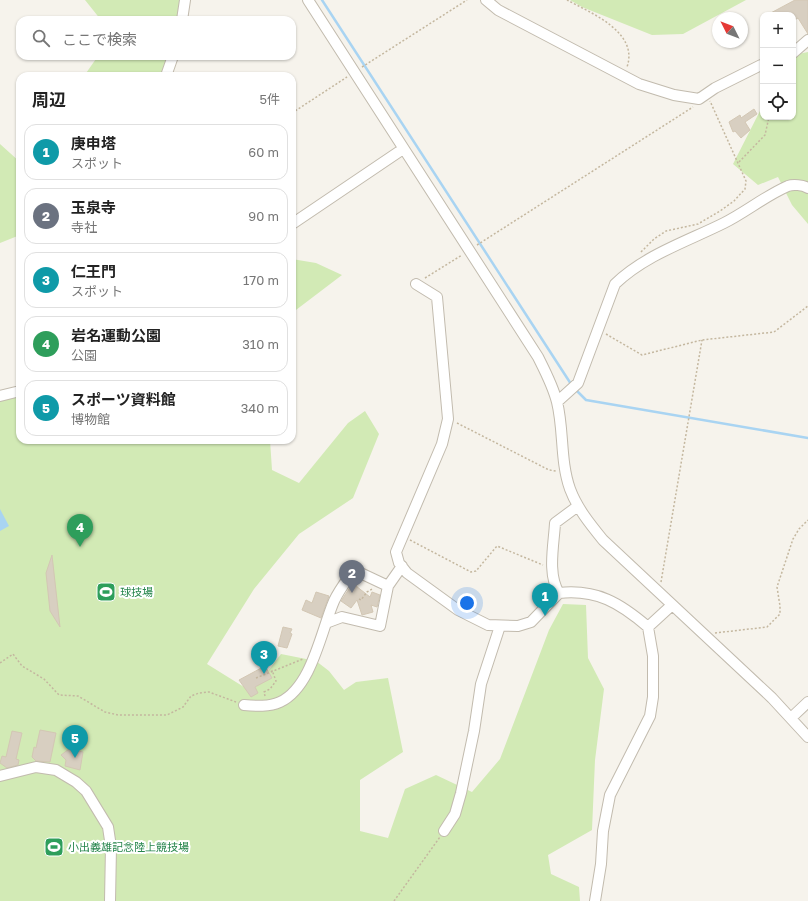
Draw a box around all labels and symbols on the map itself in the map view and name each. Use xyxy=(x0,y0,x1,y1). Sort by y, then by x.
north arrow xyxy=(712,12,748,48)
pin: 4 xyxy=(67,514,93,547)
pin: 2 xyxy=(339,560,365,593)
sports icon: 球技場 xyxy=(95,581,117,603)
pin: 1 xyxy=(532,583,558,616)
place label: 球技場 xyxy=(120,585,153,598)
your location xyxy=(457,593,477,613)
pin: 3 xyxy=(251,641,277,674)
pin: 5 xyxy=(62,725,88,758)
sports icon: 小出義雄記念陸上競技場 xyxy=(43,836,65,858)
place label: 小出義雄記念陸上競技場 xyxy=(68,840,189,853)

